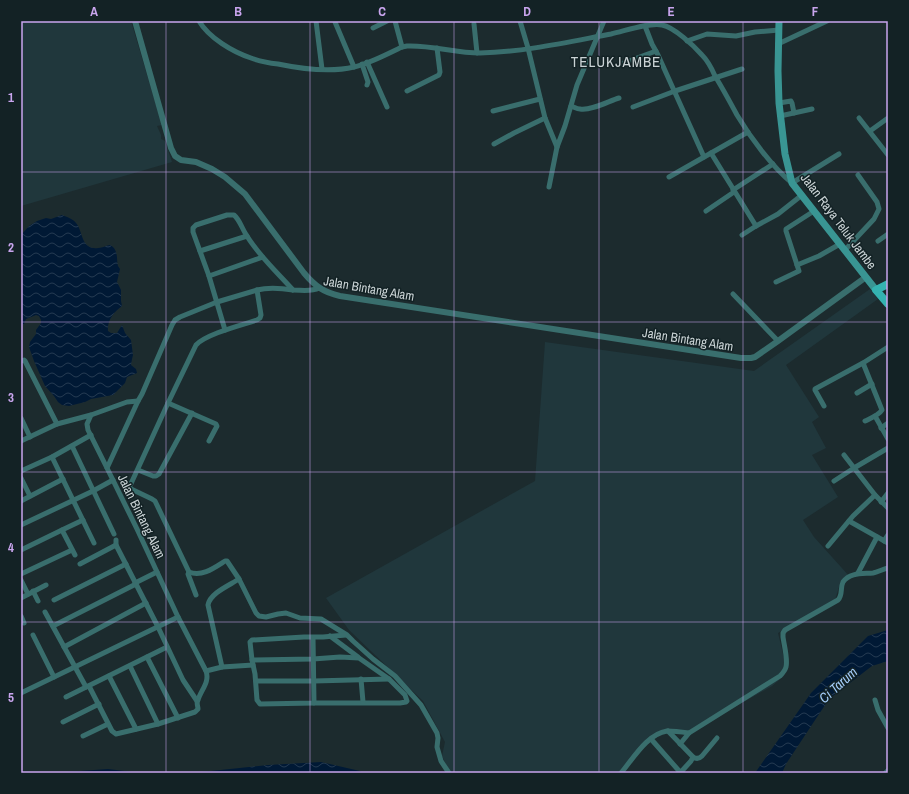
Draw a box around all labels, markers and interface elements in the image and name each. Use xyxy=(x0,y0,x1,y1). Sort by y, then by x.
text: A xyxy=(90,3,98,20)
text: B xyxy=(234,3,242,20)
text: C xyxy=(378,3,386,20)
text: D xyxy=(523,3,531,20)
text: E xyxy=(667,3,675,20)
text: F xyxy=(812,3,819,20)
district label: TELUKJAMBE xyxy=(571,51,661,72)
text: 1 xyxy=(8,89,14,106)
street label: Jalan Raya Teluk Jambe xyxy=(797,170,880,273)
text: 2 xyxy=(8,239,14,256)
street label: Jalan Bintang Alam xyxy=(322,272,416,305)
street label: Jalan Bintang Alam xyxy=(641,324,735,355)
text: 3 xyxy=(8,389,14,406)
street label: Jalan Bintang Alam xyxy=(114,471,169,561)
text: 4 xyxy=(8,539,14,556)
water label: Ci Tarum xyxy=(815,663,861,707)
text: 5 xyxy=(8,689,14,706)

